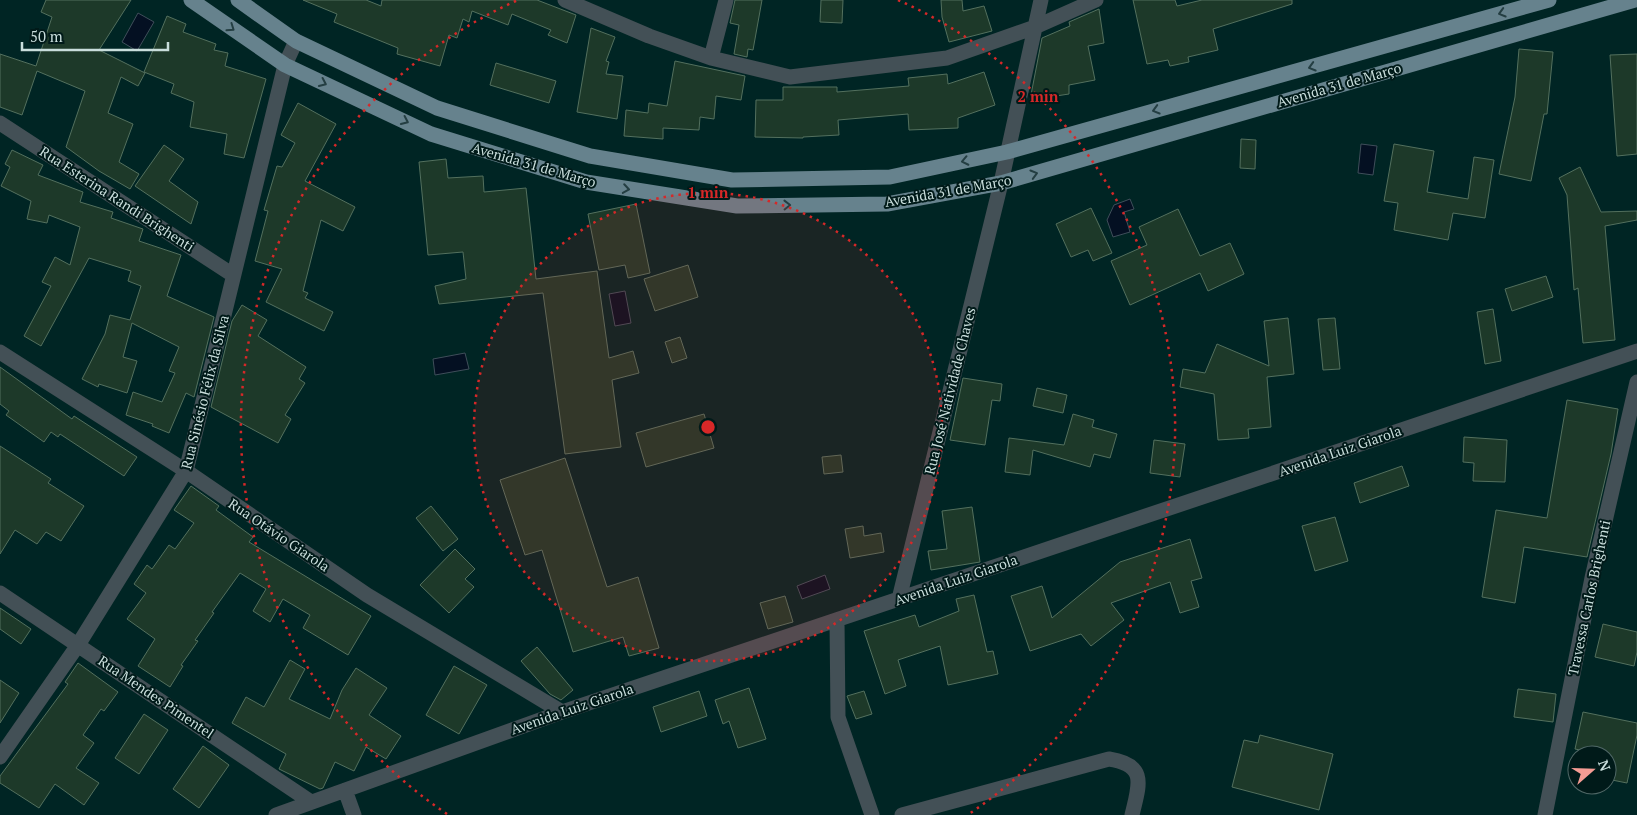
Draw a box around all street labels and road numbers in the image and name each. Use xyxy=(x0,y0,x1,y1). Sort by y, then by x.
street label: Avenida 31 de Março xyxy=(1275,58,1403,111)
street label: Avenida 31 de Março xyxy=(470,138,599,191)
street label: Rua Esterina Randi Brighenti xyxy=(36,141,198,256)
street label: Avenida 31 de Março xyxy=(883,170,1013,211)
street label: Rua José Natividade Chaves xyxy=(920,305,980,477)
street label: Rua Sinésio Félix da Silva xyxy=(176,313,233,471)
street label: Avenida Luiz Giarola xyxy=(1276,421,1404,480)
street label: Rua Otávio Giarola xyxy=(225,494,333,575)
street label: Travessa Carlos Brighenti xyxy=(1563,518,1614,677)
street label: Avenida Luiz Giarola xyxy=(892,550,1020,609)
street label: Rua Mendes Pimentel xyxy=(95,651,218,742)
street label: Avenida Luiz Giarola xyxy=(508,679,636,738)

